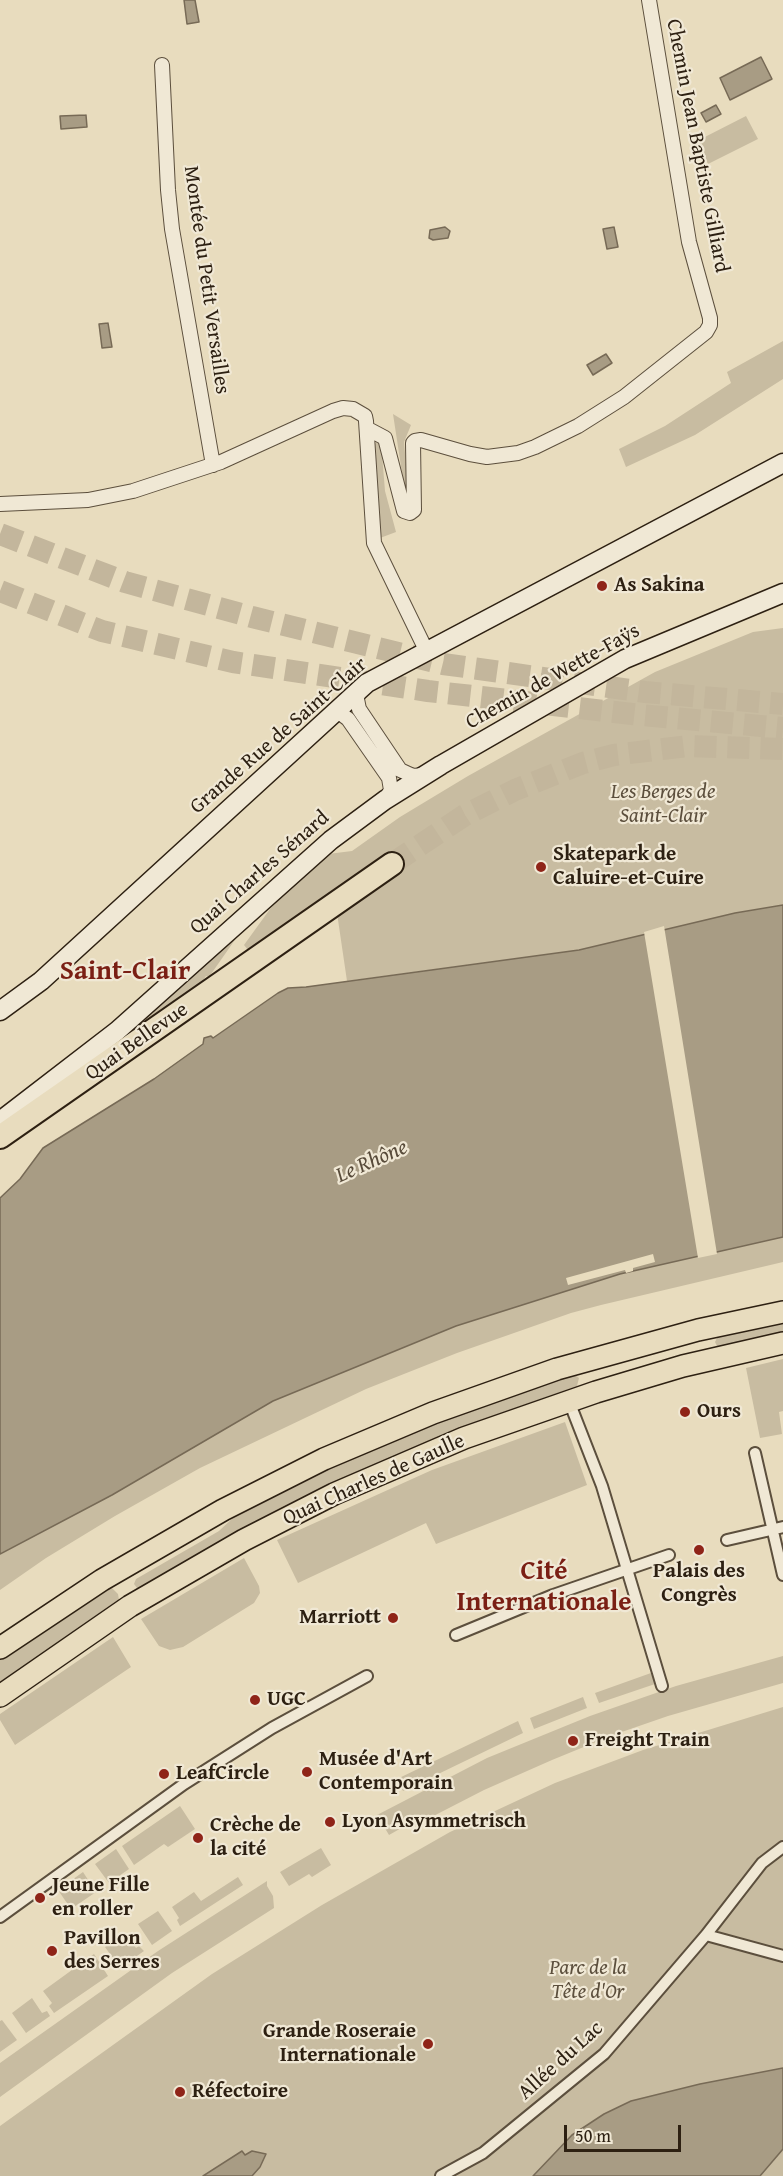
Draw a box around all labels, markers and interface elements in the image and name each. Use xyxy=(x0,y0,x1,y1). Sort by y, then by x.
street label: Chemin Jean Baptiste Gilliard xyxy=(660,17,734,275)
street label: Montée du Petit Versailles xyxy=(177,164,235,396)
place label: As Sakina xyxy=(614,573,704,599)
marker: As Sakina xyxy=(595,579,609,593)
street label: Chemin de Wette-Faÿs xyxy=(462,619,644,735)
street label: Grande Rue de Saint-Clair xyxy=(185,652,373,820)
park label: Les Berges de Saint-Clair xyxy=(611,780,715,830)
street label: Quai Charles Sénard xyxy=(185,806,335,940)
place label: Skatepark de Caluire-et-Cuire xyxy=(553,842,704,892)
marker: Skatepark de Caluire-et-Cuire xyxy=(534,860,548,874)
district label: Saint-Clair xyxy=(60,956,190,988)
street label: Quai Bellevue xyxy=(81,997,193,1087)
water label: Le Rhône xyxy=(332,1135,412,1189)
place label: Ours xyxy=(697,1399,741,1425)
marker: Ours xyxy=(678,1405,692,1419)
street label: Quai Charles de Gaulle xyxy=(279,1429,469,1531)
marker: Palais des Congrès xyxy=(692,1543,706,1557)
district label: Cité Internationale xyxy=(456,1556,632,1619)
place label: Palais des Congrès xyxy=(653,1559,745,1609)
place label: Marriott xyxy=(299,1605,381,1631)
marker: Marriott xyxy=(386,1611,400,1625)
place label: UGC xyxy=(267,1687,306,1713)
marker: UGC xyxy=(248,1693,262,1707)
place label: Freight Train xyxy=(585,1728,710,1754)
marker: Freight Train xyxy=(566,1734,580,1748)
place label: Musée d'Art Contemporain xyxy=(319,1747,453,1797)
place label: LeafCircle xyxy=(176,1761,269,1787)
marker: Musée d'Art Contemporain xyxy=(300,1765,314,1779)
marker: LeafCircle xyxy=(157,1767,171,1781)
place label: Lyon Asymmetrisch xyxy=(342,1809,526,1835)
place label: Crèche de la cité xyxy=(210,1813,301,1863)
marker: Lyon Asymmetrisch xyxy=(323,1815,337,1829)
marker: Crèche de la cité xyxy=(191,1831,205,1845)
place label: Jeune Fille en roller xyxy=(52,1873,150,1923)
marker: Jeune Fille en roller xyxy=(33,1891,47,1905)
place label: Pavillon des Serres xyxy=(64,1926,160,1976)
marker: Pavillon des Serres xyxy=(45,1944,59,1958)
park label: Parc de la Tête d'Or xyxy=(549,1956,627,2006)
street label: Allée du Lac xyxy=(513,2016,609,2106)
place label: Grande Roseraie Internationale xyxy=(263,2019,416,2069)
marker: Grande Roseraie Internationale xyxy=(421,2037,435,2051)
place label: Réfectoire xyxy=(192,2079,288,2105)
marker: Réfectoire xyxy=(173,2085,187,2099)
scale bar xyxy=(567,2113,684,2151)
text: 50 m xyxy=(575,2122,611,2149)

